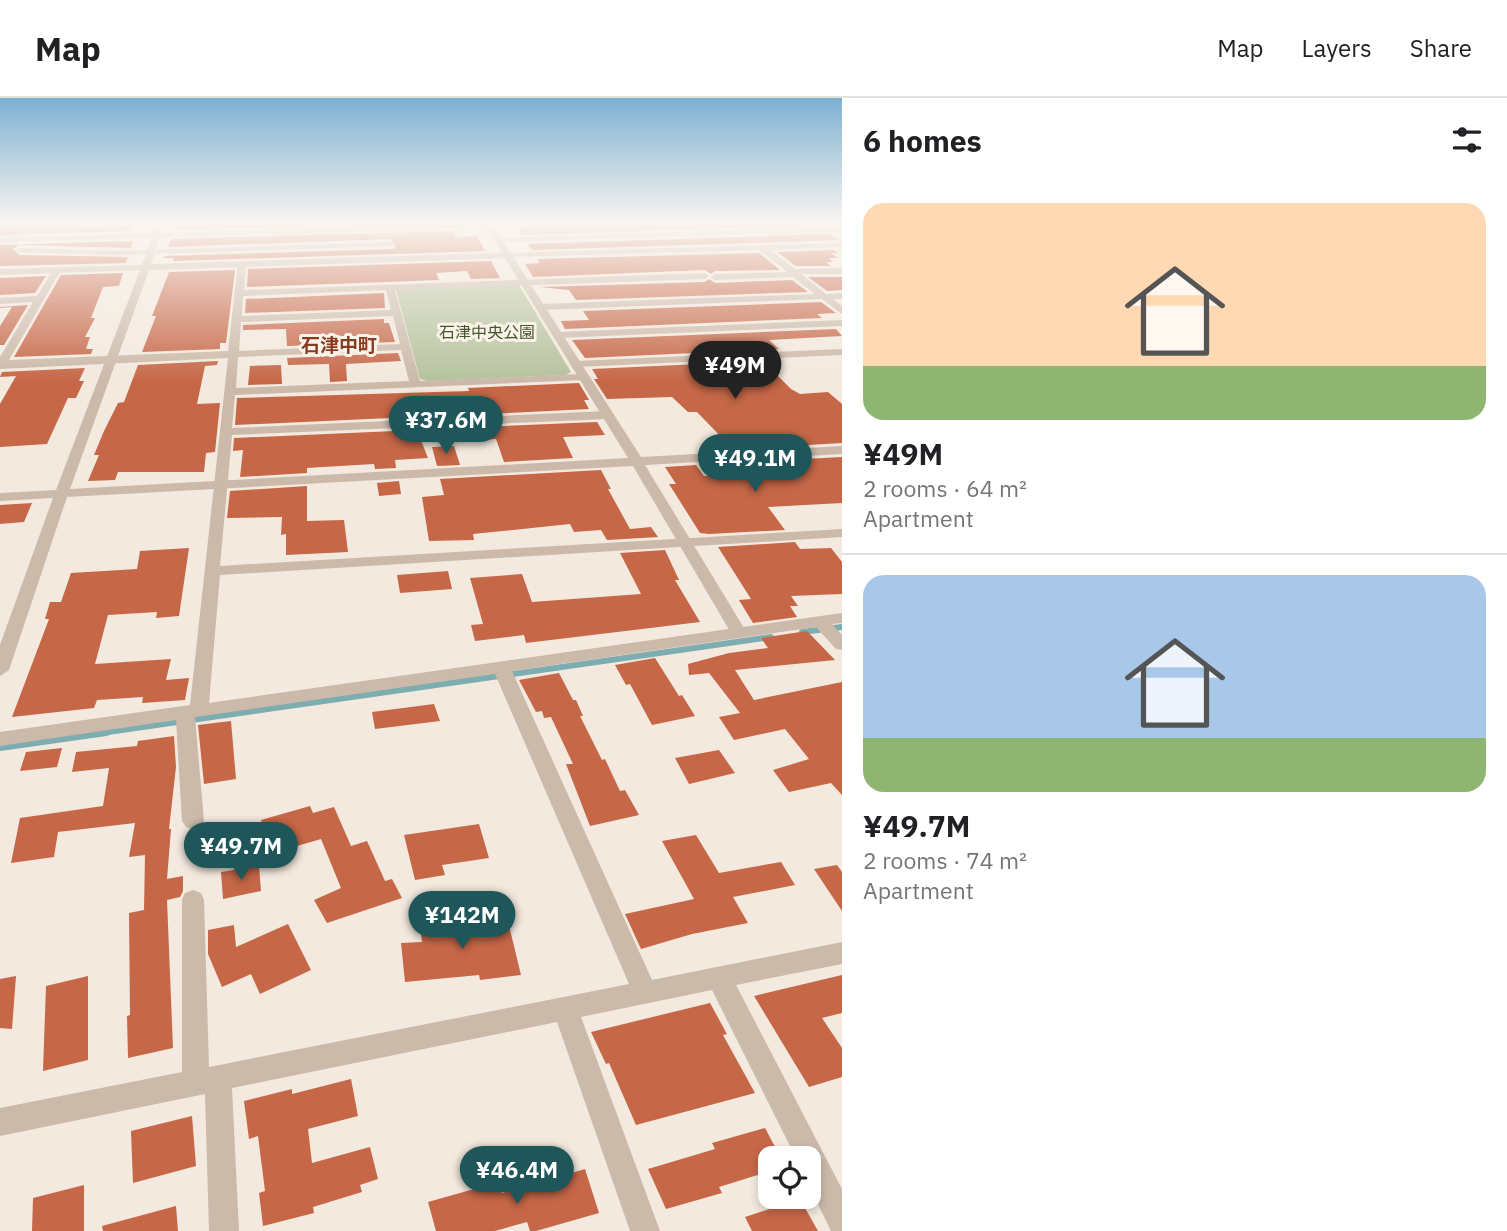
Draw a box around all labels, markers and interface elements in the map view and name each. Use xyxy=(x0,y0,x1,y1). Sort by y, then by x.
text: Map xyxy=(35,27,101,70)
text: Map xyxy=(1217,32,1264,64)
text: Layers xyxy=(1302,32,1372,64)
text: Share xyxy=(1410,32,1472,64)
text: 6 homes xyxy=(863,121,982,160)
icon: filters xyxy=(1448,121,1486,159)
icon: home xyxy=(1112,248,1238,374)
park label: 石津中央公園 xyxy=(439,322,535,342)
district label: 石津中町 xyxy=(301,333,377,357)
pin: ¥49M xyxy=(694,342,776,401)
text: ¥49M xyxy=(704,349,766,379)
pin: ¥37.6M xyxy=(389,396,503,456)
text: ¥37.6M xyxy=(405,404,487,434)
pin: ¥49.1M xyxy=(698,434,812,494)
text: ¥49M xyxy=(863,434,943,473)
text: ¥49.1M xyxy=(714,442,796,472)
text: 2 rooms · 64 m² xyxy=(863,473,1027,503)
text: Apartment xyxy=(863,503,974,533)
icon: home xyxy=(1112,620,1238,746)
text: ¥49.7M xyxy=(863,806,970,845)
pin: ¥49.7M xyxy=(184,822,298,882)
text: ¥49.7M xyxy=(200,830,282,860)
text: 2 rooms · 74 m² xyxy=(863,845,1027,875)
text: Apartment xyxy=(863,875,974,905)
pin: ¥142M xyxy=(413,892,511,951)
text: ¥142M xyxy=(424,899,500,929)
pin: ¥46.4M xyxy=(460,1146,574,1206)
map controls xyxy=(758,1146,821,1209)
button: locate xyxy=(758,1146,821,1209)
text: ¥46.4M xyxy=(476,1154,558,1184)

